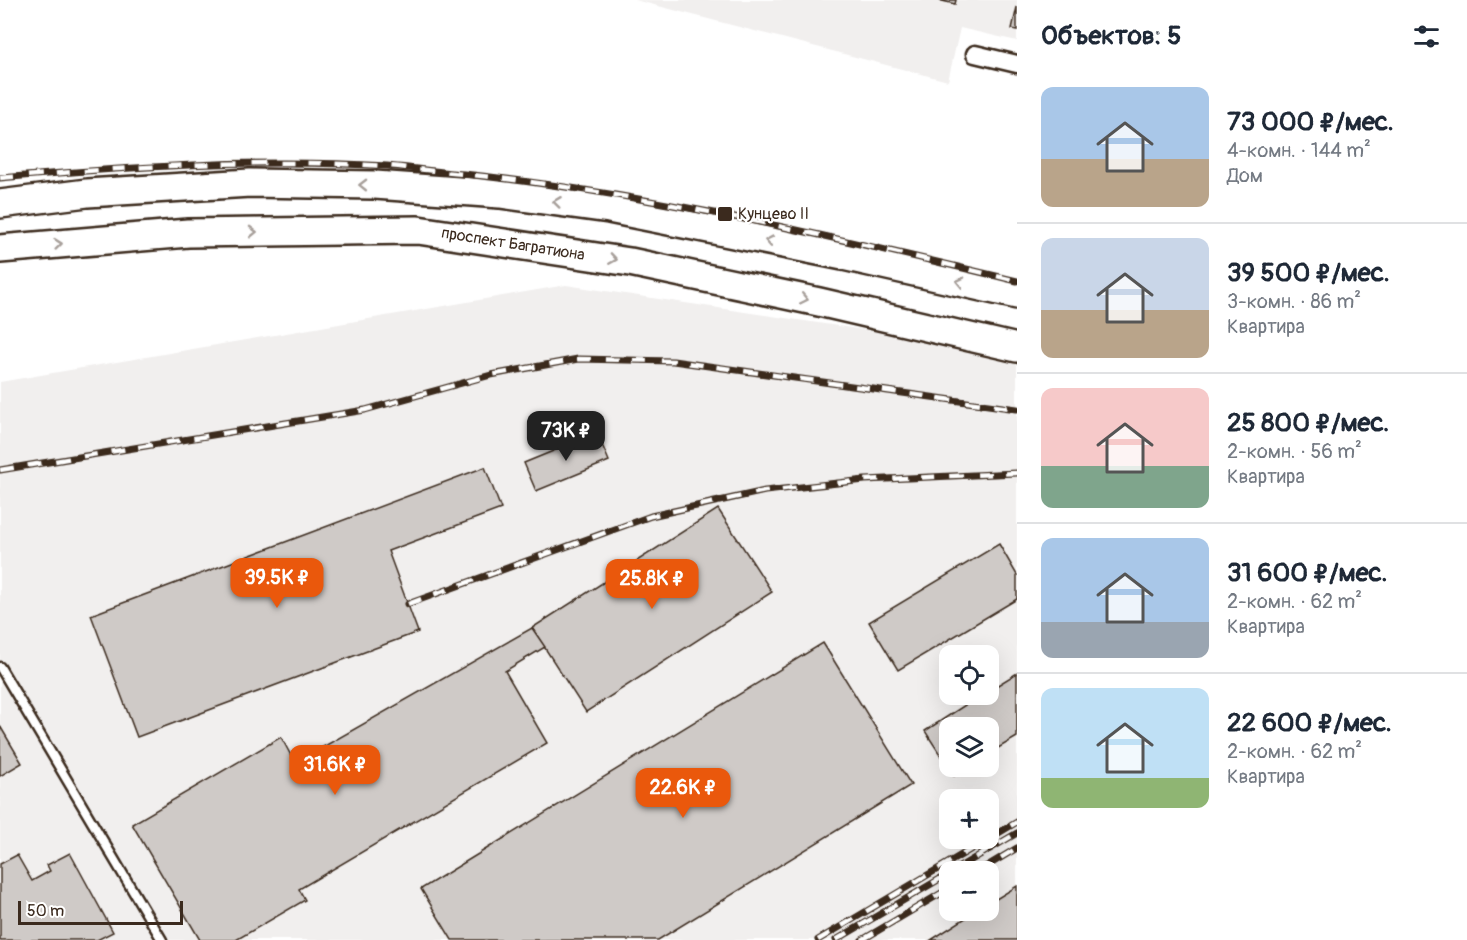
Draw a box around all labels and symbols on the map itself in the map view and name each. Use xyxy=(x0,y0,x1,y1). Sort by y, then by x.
one-way arrow xyxy=(358,179,367,191)
one-way arrow xyxy=(552,196,562,209)
place label: Кунцево II xyxy=(738,204,809,224)
marker: Кунцево II xyxy=(716,205,734,223)
street label: проспект Багратиона xyxy=(440,223,586,265)
one-way arrow xyxy=(248,226,257,238)
one-way arrow xyxy=(765,235,775,248)
one-way arrow xyxy=(54,238,63,251)
one-way arrow xyxy=(609,253,618,265)
one-way arrow xyxy=(955,277,965,290)
one-way arrow xyxy=(799,291,809,304)
pin: 73K ₽ xyxy=(524,411,608,462)
pin: 39.5K ₽ xyxy=(222,558,332,609)
pin: 25.8K ₽ xyxy=(597,559,707,610)
pin: 31.6K ₽ xyxy=(280,745,390,796)
pin: 22.6K ₽ xyxy=(628,768,738,819)
scale bar xyxy=(18,898,183,926)

